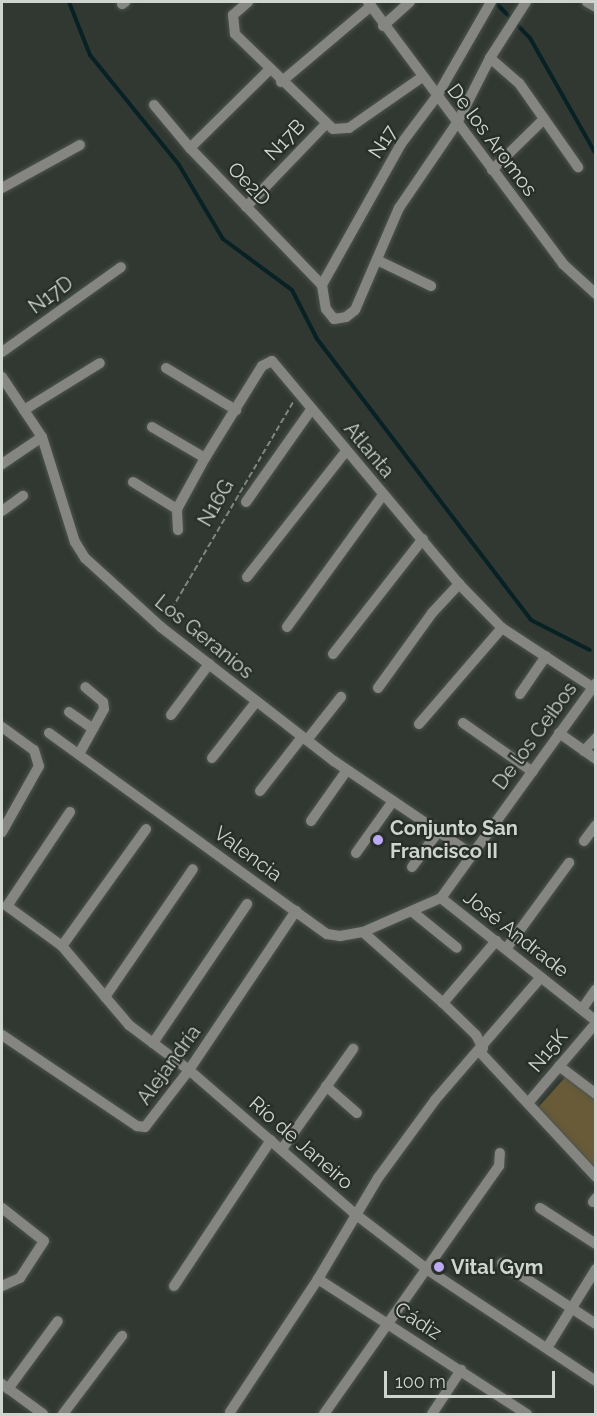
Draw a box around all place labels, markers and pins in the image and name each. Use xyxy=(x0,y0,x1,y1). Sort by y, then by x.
place label: Conjunto San Francisco II xyxy=(390,816,518,863)
marker: Conjunto San Francisco II xyxy=(371,833,385,847)
place label: Vital Gym xyxy=(451,1255,544,1279)
marker: Vital Gym xyxy=(432,1260,446,1274)

